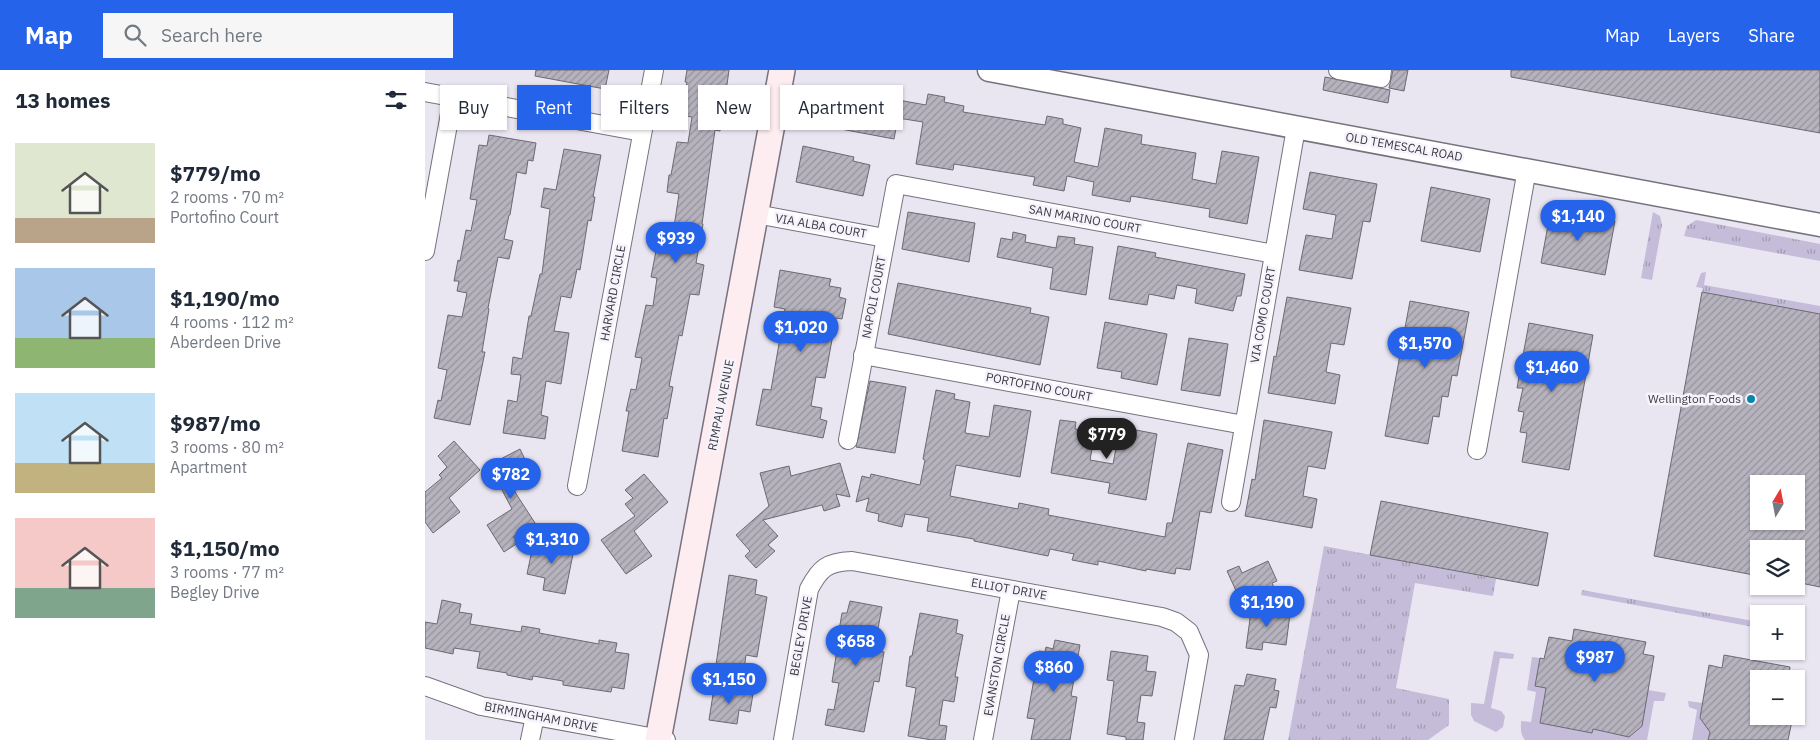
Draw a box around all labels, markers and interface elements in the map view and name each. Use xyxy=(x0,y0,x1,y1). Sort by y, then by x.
search box xyxy=(103,13,453,58)
text: Map xyxy=(25,19,73,51)
icon: search xyxy=(121,21,149,49)
text: Search here xyxy=(161,23,263,47)
text: Map xyxy=(1605,24,1640,47)
text: Layers xyxy=(1668,24,1720,47)
text: Share xyxy=(1748,24,1795,47)
chip: Buy xyxy=(440,85,507,130)
chip: Rent xyxy=(517,85,591,130)
chip: Filters xyxy=(601,85,688,130)
chip: New xyxy=(698,85,770,130)
chip: Apartment xyxy=(780,85,903,130)
text: 13 homes xyxy=(15,86,111,114)
icon: filters xyxy=(382,86,410,114)
street label: OLD TEMESCAL ROAD xyxy=(1344,129,1464,164)
text: $779/mo xyxy=(170,159,261,187)
icon: home xyxy=(55,163,115,223)
text: 2 rooms · 70 m² xyxy=(170,187,284,207)
pin: $1,140 xyxy=(1537,200,1619,242)
street label: SAN MARINO COURT xyxy=(1028,201,1143,236)
text: $1,140 xyxy=(1552,206,1604,226)
text: Portofino Court xyxy=(170,207,279,227)
street label: VIA ALBA COURT xyxy=(774,210,868,241)
pin: $939 xyxy=(646,222,706,264)
text: $939 xyxy=(657,228,695,248)
street label: HARVARD CIRCLE xyxy=(597,244,628,342)
street label: NAPOLI COURT xyxy=(858,254,889,339)
street label: VIA COMO COURT xyxy=(1247,265,1278,364)
text: $1,190/mo xyxy=(170,284,280,312)
icon: home xyxy=(55,288,115,348)
pin: $1,020 xyxy=(760,310,842,353)
text: 4 rooms · 112 m² xyxy=(170,312,294,332)
text: $1,020 xyxy=(775,317,827,337)
pin: $1,570 xyxy=(1384,326,1466,369)
text: Aberdeen Drive xyxy=(170,332,281,352)
text: $1,570 xyxy=(1399,333,1451,353)
pin: $1,460 xyxy=(1511,350,1593,393)
text: $1,460 xyxy=(1526,357,1578,377)
street label: RIMPAU AVENUE xyxy=(704,358,737,452)
street label: PORTOFINO COURT xyxy=(985,369,1094,404)
place label: Wellington Foods xyxy=(1648,391,1741,406)
marker: Wellington Foods xyxy=(1745,393,1757,405)
text: $987/mo xyxy=(170,409,261,437)
icon: home xyxy=(55,413,115,473)
pin: $779 xyxy=(1077,418,1137,460)
text: $779 xyxy=(1088,424,1126,444)
text: 3 rooms · 80 m² xyxy=(170,437,284,457)
text: Apartment xyxy=(170,457,247,477)
pin: $782 xyxy=(481,458,541,500)
text: $782 xyxy=(492,464,530,484)
north arrow xyxy=(1750,475,1805,530)
map controls xyxy=(1750,475,1805,725)
pin: $1,310 xyxy=(511,522,593,565)
text: $1,310 xyxy=(526,529,578,549)
text: $1,150/mo xyxy=(170,534,280,562)
icon: home xyxy=(55,538,115,598)
button: layers xyxy=(1750,540,1805,595)
text: 3 rooms · 77 m² xyxy=(170,562,284,582)
street label: ELLIOT DRIVE xyxy=(970,574,1048,603)
text: Begley Drive xyxy=(170,582,260,602)
pin: $1,190 xyxy=(1226,586,1308,628)
text: $1,190 xyxy=(1241,592,1293,612)
street label: BEGLEY DRIVE xyxy=(786,595,815,677)
button: + xyxy=(1750,605,1805,660)
street label: EVANSTON CIRCLE xyxy=(980,613,1013,717)
pin: $658 xyxy=(826,624,886,667)
text: $658 xyxy=(837,631,875,651)
pin: $987 xyxy=(1565,640,1625,683)
text: $987 xyxy=(1576,647,1614,667)
pin: $860 xyxy=(1024,650,1084,693)
text: $860 xyxy=(1035,657,1073,677)
pin: $1,150 xyxy=(688,662,770,705)
text: $1,150 xyxy=(703,669,755,689)
button: − xyxy=(1750,670,1805,725)
street label: BIRMINGHAM DRIVE xyxy=(483,698,599,735)

